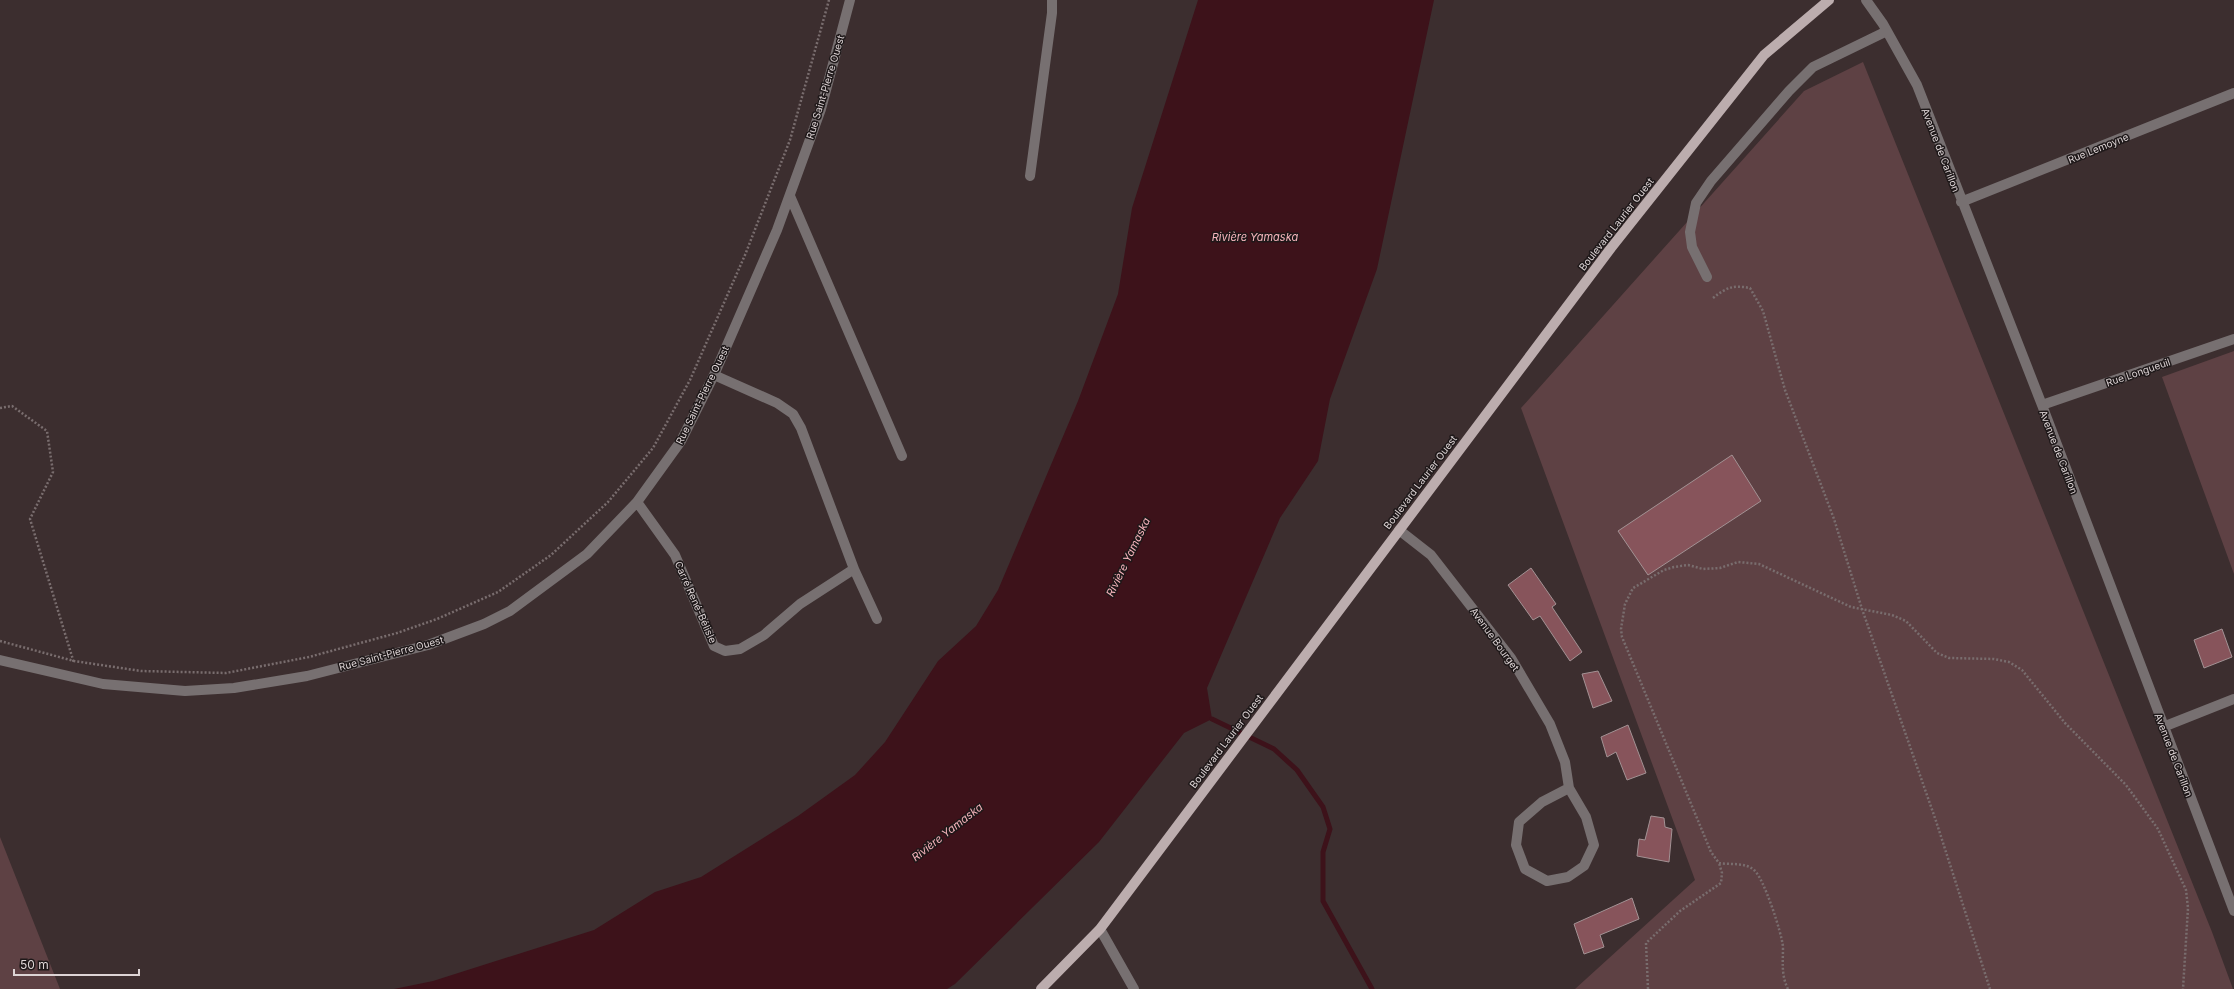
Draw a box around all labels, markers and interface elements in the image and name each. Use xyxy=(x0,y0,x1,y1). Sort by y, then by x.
street label: Rue Saint-Pierre Ouest xyxy=(804,33,847,140)
street label: Avenue de Carillon xyxy=(1920,106,1963,194)
street label: Rue Lemoyne xyxy=(2066,130,2130,166)
street label: Boulevard Laurier Ouest xyxy=(1576,175,1656,273)
water label: Rivière Yamaska xyxy=(1212,230,1298,244)
street label: Rue Saint-Pierre Ouest xyxy=(673,343,731,446)
street label: Rue Longueuil xyxy=(2104,355,2172,389)
street label: Avenue de Carillon xyxy=(2038,408,2081,496)
street label: Boulevard Laurier Ouest xyxy=(1381,432,1460,531)
water label: Rivière Yamaska xyxy=(1103,515,1153,599)
street label: Carré René-Bélisle xyxy=(673,559,720,645)
street label: Avenue Bourget xyxy=(1468,605,1522,674)
street label: Rue Saint-Pierre Ouest xyxy=(337,633,445,673)
street label: Boulevard Laurier Ouest xyxy=(1187,691,1266,790)
street label: Avenue de Carillon xyxy=(2153,711,2196,799)
water label: Rivière Yamaska xyxy=(909,800,986,864)
scale bar xyxy=(14,951,139,977)
text: 50 m xyxy=(20,957,49,972)

